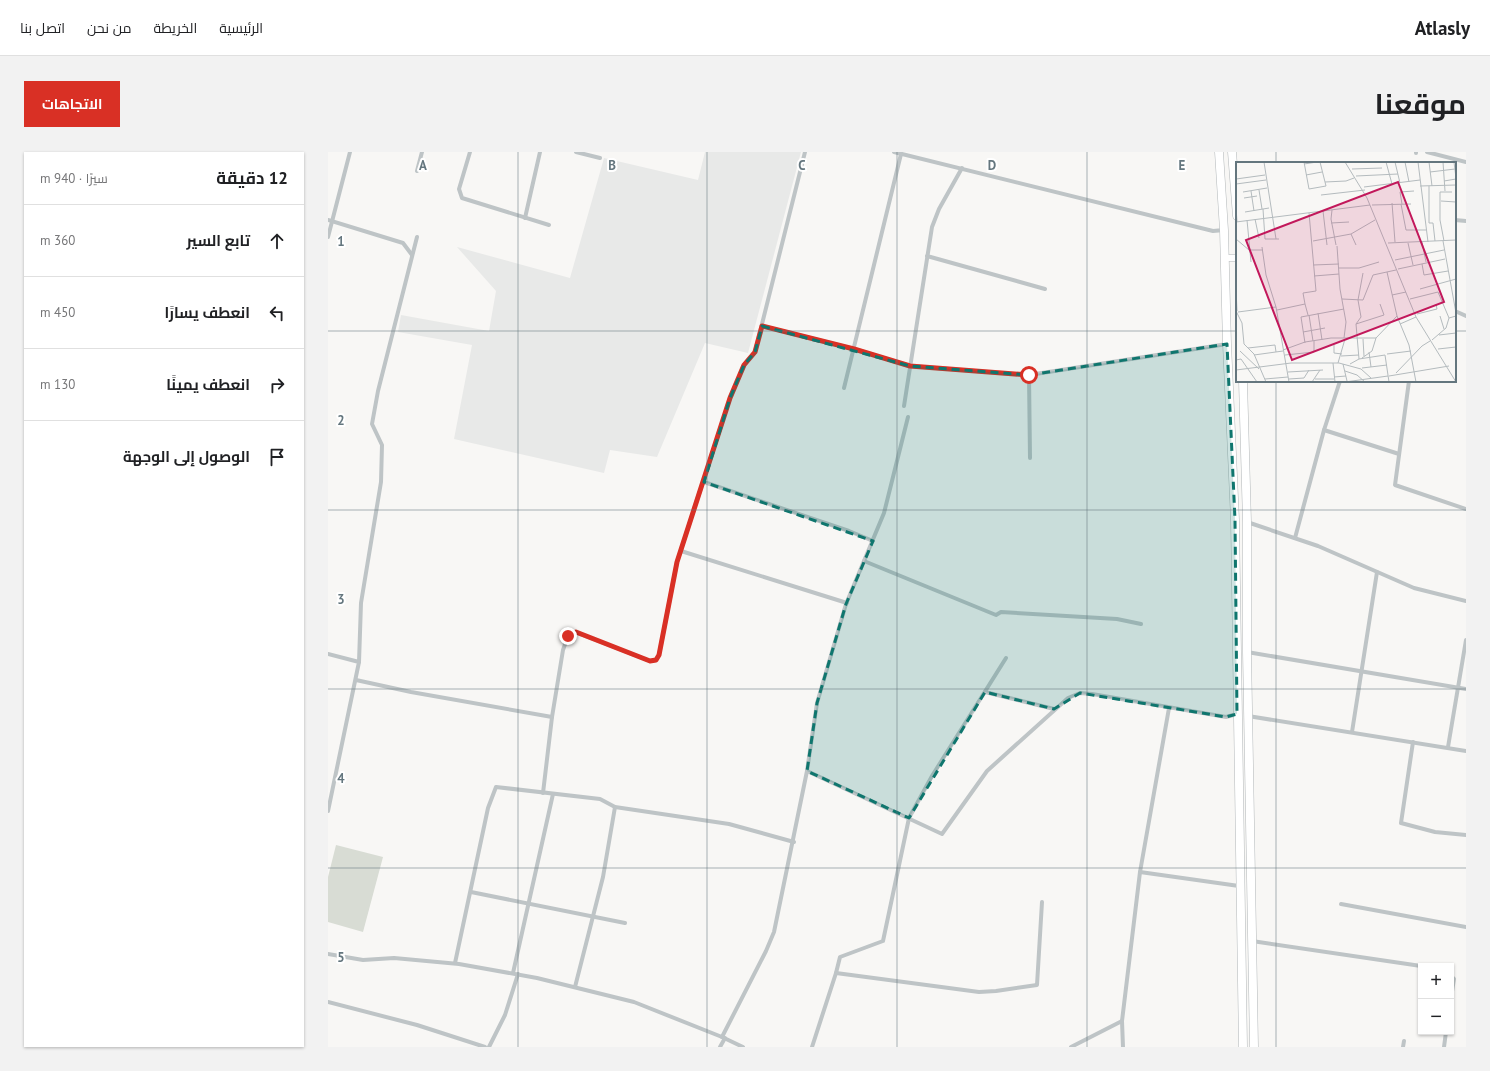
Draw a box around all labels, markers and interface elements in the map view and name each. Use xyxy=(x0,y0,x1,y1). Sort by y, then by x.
text: Atlasly xyxy=(1415,16,1470,40)
text: اتصل بنا xyxy=(20,19,65,37)
text: من نحن xyxy=(87,19,131,37)
text: الخريطة xyxy=(153,19,197,37)
text: الرئيسية xyxy=(219,19,263,37)
button: الاتجاهات xyxy=(24,81,120,127)
text: موقعنا xyxy=(1375,85,1466,122)
text: A xyxy=(419,157,427,174)
text: B xyxy=(608,157,616,174)
text: C xyxy=(798,157,806,174)
text: D xyxy=(988,157,996,174)
text: E xyxy=(1179,157,1186,174)
inset map xyxy=(1236,162,1456,382)
text: 12 دقيقة xyxy=(216,167,288,189)
text: سيرًا · 940 m xyxy=(40,170,108,187)
icon: ahead xyxy=(266,230,288,252)
text: تابع السير xyxy=(187,231,250,250)
text: 360 m xyxy=(40,232,75,249)
text: 1 xyxy=(337,233,345,250)
icon: left xyxy=(266,302,288,324)
text: انعطف يسارًا xyxy=(164,303,250,322)
text: 450 m xyxy=(40,304,75,321)
route start xyxy=(1020,366,1038,384)
icon: right xyxy=(266,374,288,396)
text: انعطف يمينًا xyxy=(166,375,250,394)
text: 130 m xyxy=(40,376,75,393)
text: 2 xyxy=(337,412,345,429)
icon: arrive xyxy=(266,446,288,468)
text: الوصول إلى الوجهة xyxy=(123,447,250,466)
text: 3 xyxy=(337,591,345,608)
route end xyxy=(559,627,577,645)
text: 4 xyxy=(337,770,345,787)
text: 5 xyxy=(337,949,345,966)
map controls xyxy=(1418,963,1454,1035)
button: + xyxy=(1418,963,1454,999)
button: − xyxy=(1418,999,1454,1035)

